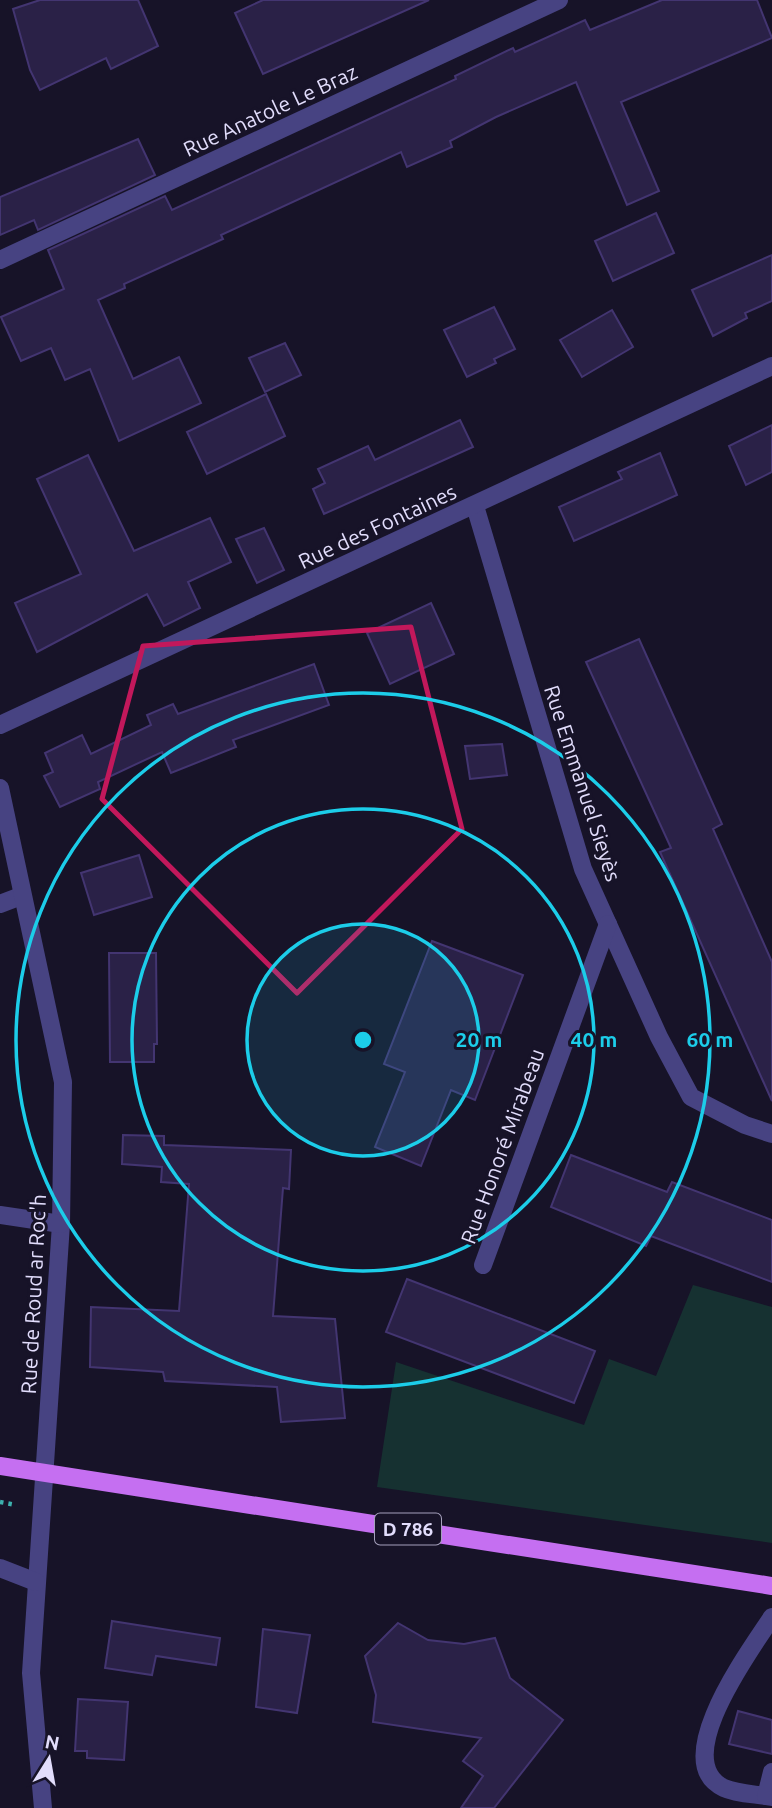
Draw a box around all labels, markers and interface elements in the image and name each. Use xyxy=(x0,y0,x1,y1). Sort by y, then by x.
street label: Rue Anatole Le Braz xyxy=(179,59,361,161)
street label: Rue des Fontaines xyxy=(294,479,460,573)
street label: Rue Emmanuel Sieyès xyxy=(540,682,626,884)
text: 20 m xyxy=(456,1027,502,1051)
text: 40 m xyxy=(571,1027,617,1051)
text: 60 m xyxy=(687,1027,733,1051)
centre of rings xyxy=(351,1028,375,1052)
street label: Rue Honoré Mirabeau xyxy=(456,1045,548,1247)
street label: Rue de Roud ar Roc'h xyxy=(16,1193,50,1395)
road number: D 786 xyxy=(375,1513,441,1544)
north arrow xyxy=(14,1724,84,1794)
text: N xyxy=(43,1730,61,1754)

